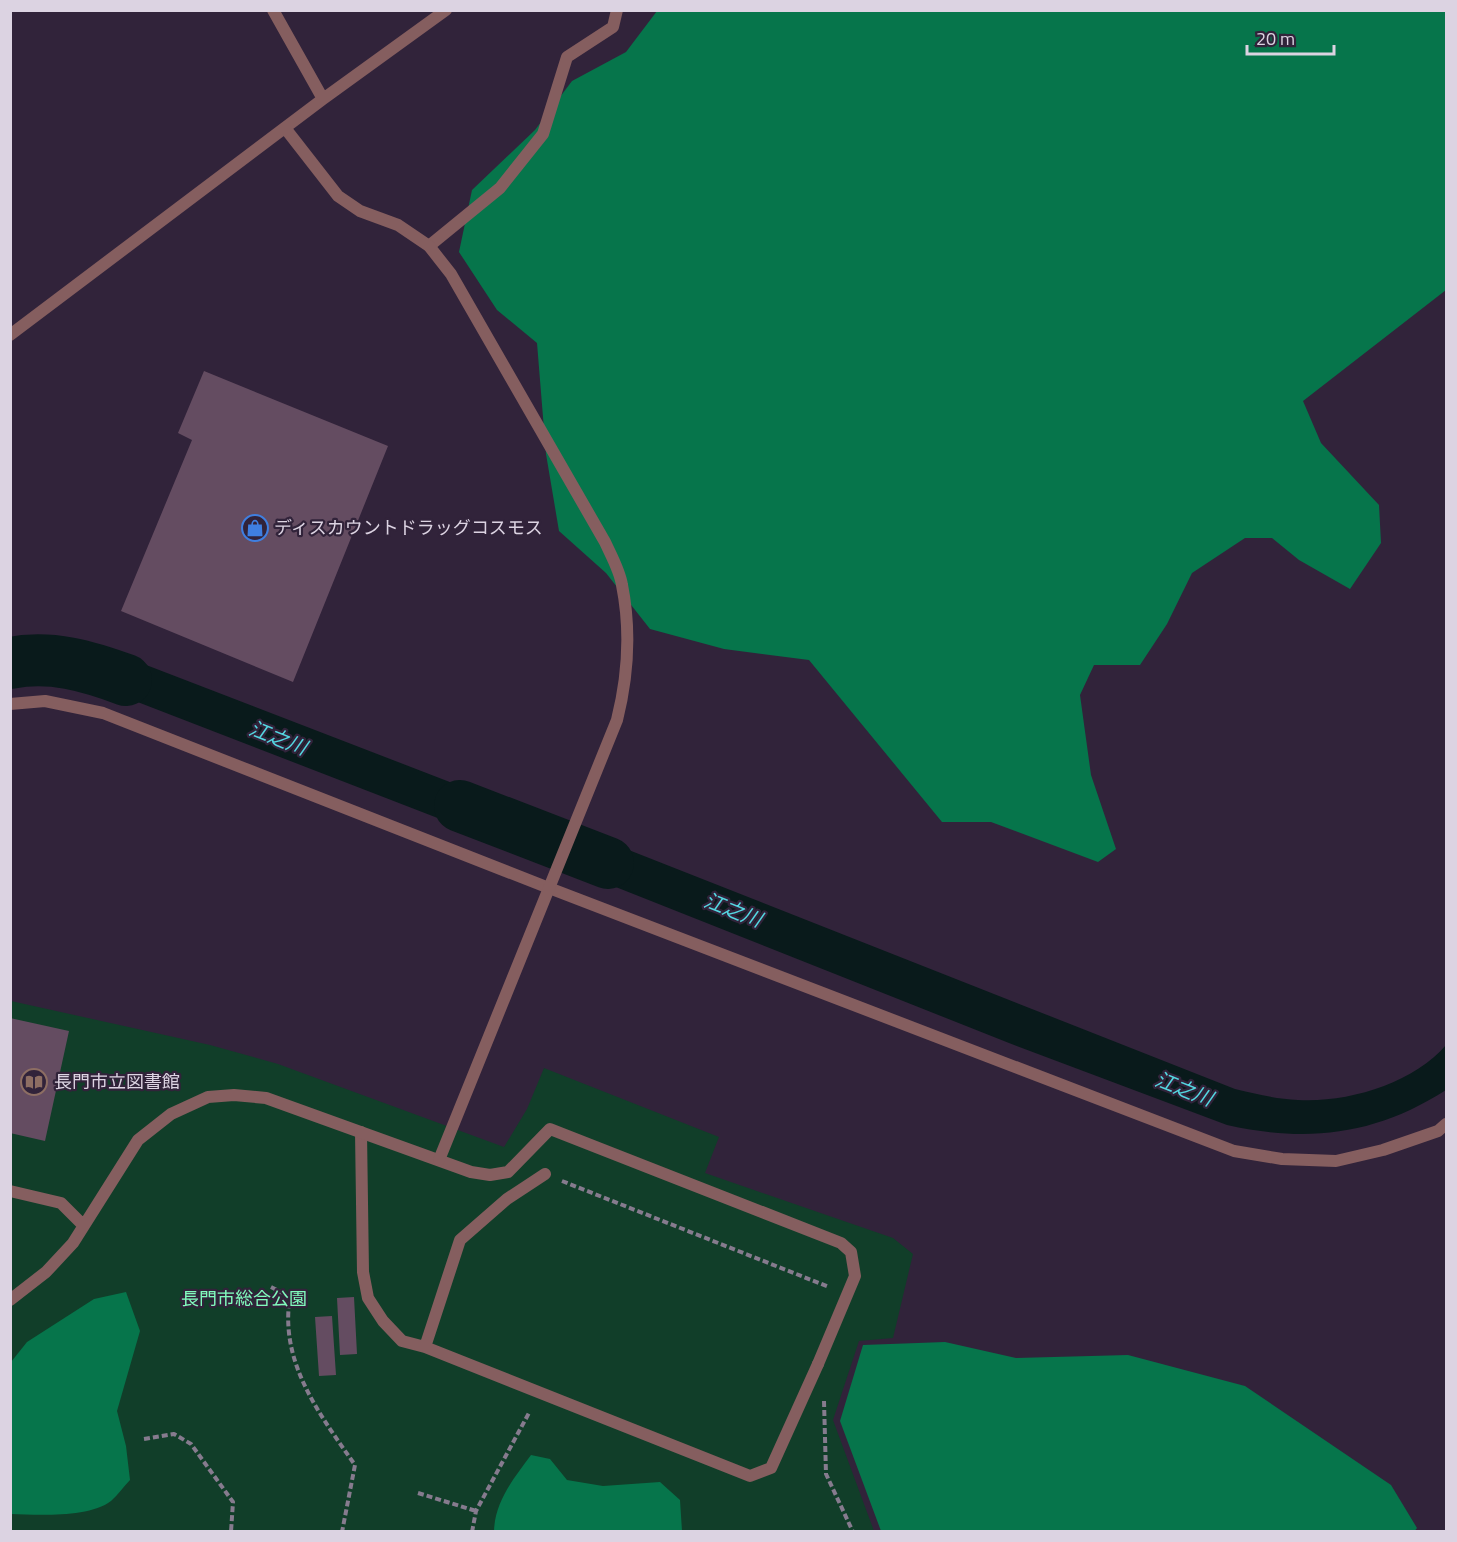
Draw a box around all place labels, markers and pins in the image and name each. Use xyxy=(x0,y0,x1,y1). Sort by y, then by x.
shop icon: ディスカウントドラッグコスモス xyxy=(240,513,270,543)
place label: ディスカウントドラッグコスモス xyxy=(274,514,543,541)
library icon: 長門市立図書館 xyxy=(19,1067,49,1097)
place label: 長門市立図書館 xyxy=(54,1068,180,1095)

